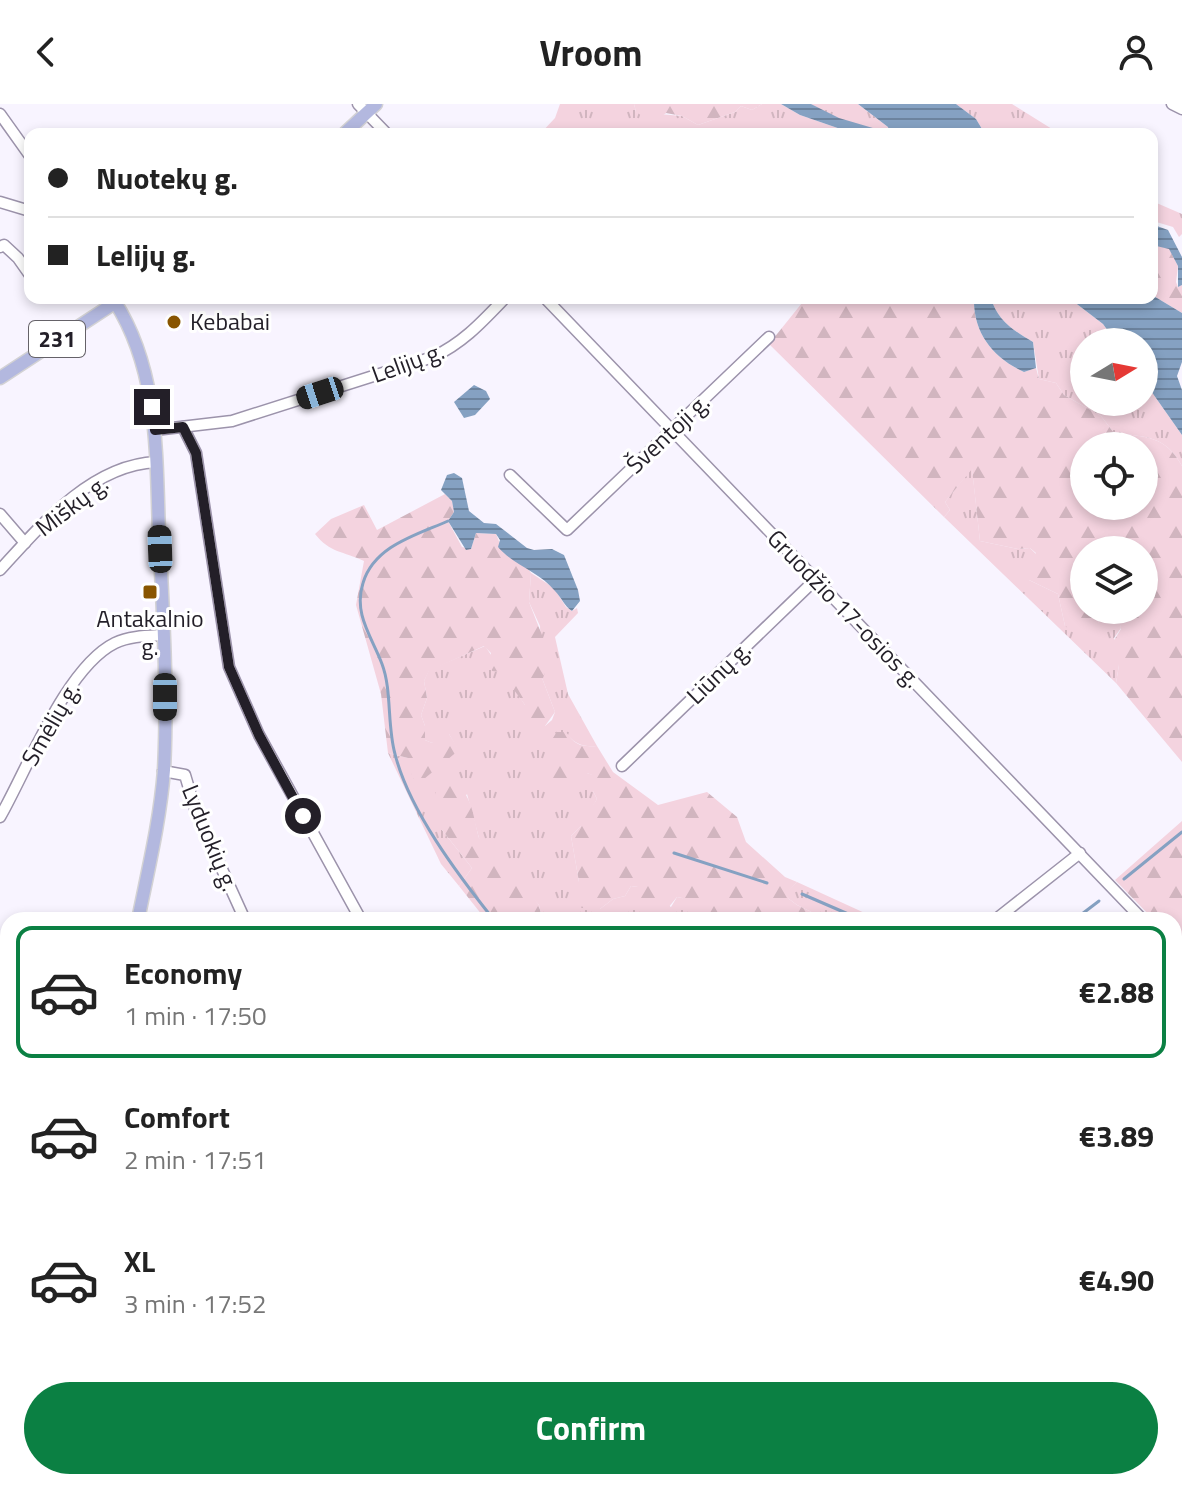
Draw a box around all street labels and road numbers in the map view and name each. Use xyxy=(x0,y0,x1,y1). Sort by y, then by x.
road number: 231 xyxy=(29,321,85,357)
street label: Lelijų g. xyxy=(366,332,449,392)
street label: Šventoji g. xyxy=(617,385,717,482)
street label: Miškų g. xyxy=(27,466,116,545)
street label: Gruodžio 17-osios g. xyxy=(759,521,930,696)
street label: Liūnų g. xyxy=(678,632,759,712)
street label: Smėlių g. xyxy=(12,675,89,772)
street label: Lyduokių g. xyxy=(173,779,249,896)

